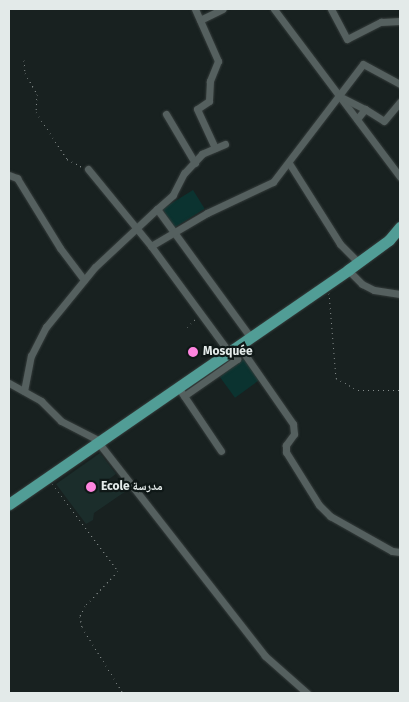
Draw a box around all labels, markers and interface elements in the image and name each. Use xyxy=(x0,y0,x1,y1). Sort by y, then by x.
place label: Mosquée xyxy=(203,345,253,359)
marker: Mosquée xyxy=(187,346,199,358)
place label: Ecole مدرسة xyxy=(101,480,163,494)
marker: Ecole مدرسة xyxy=(85,481,97,493)

